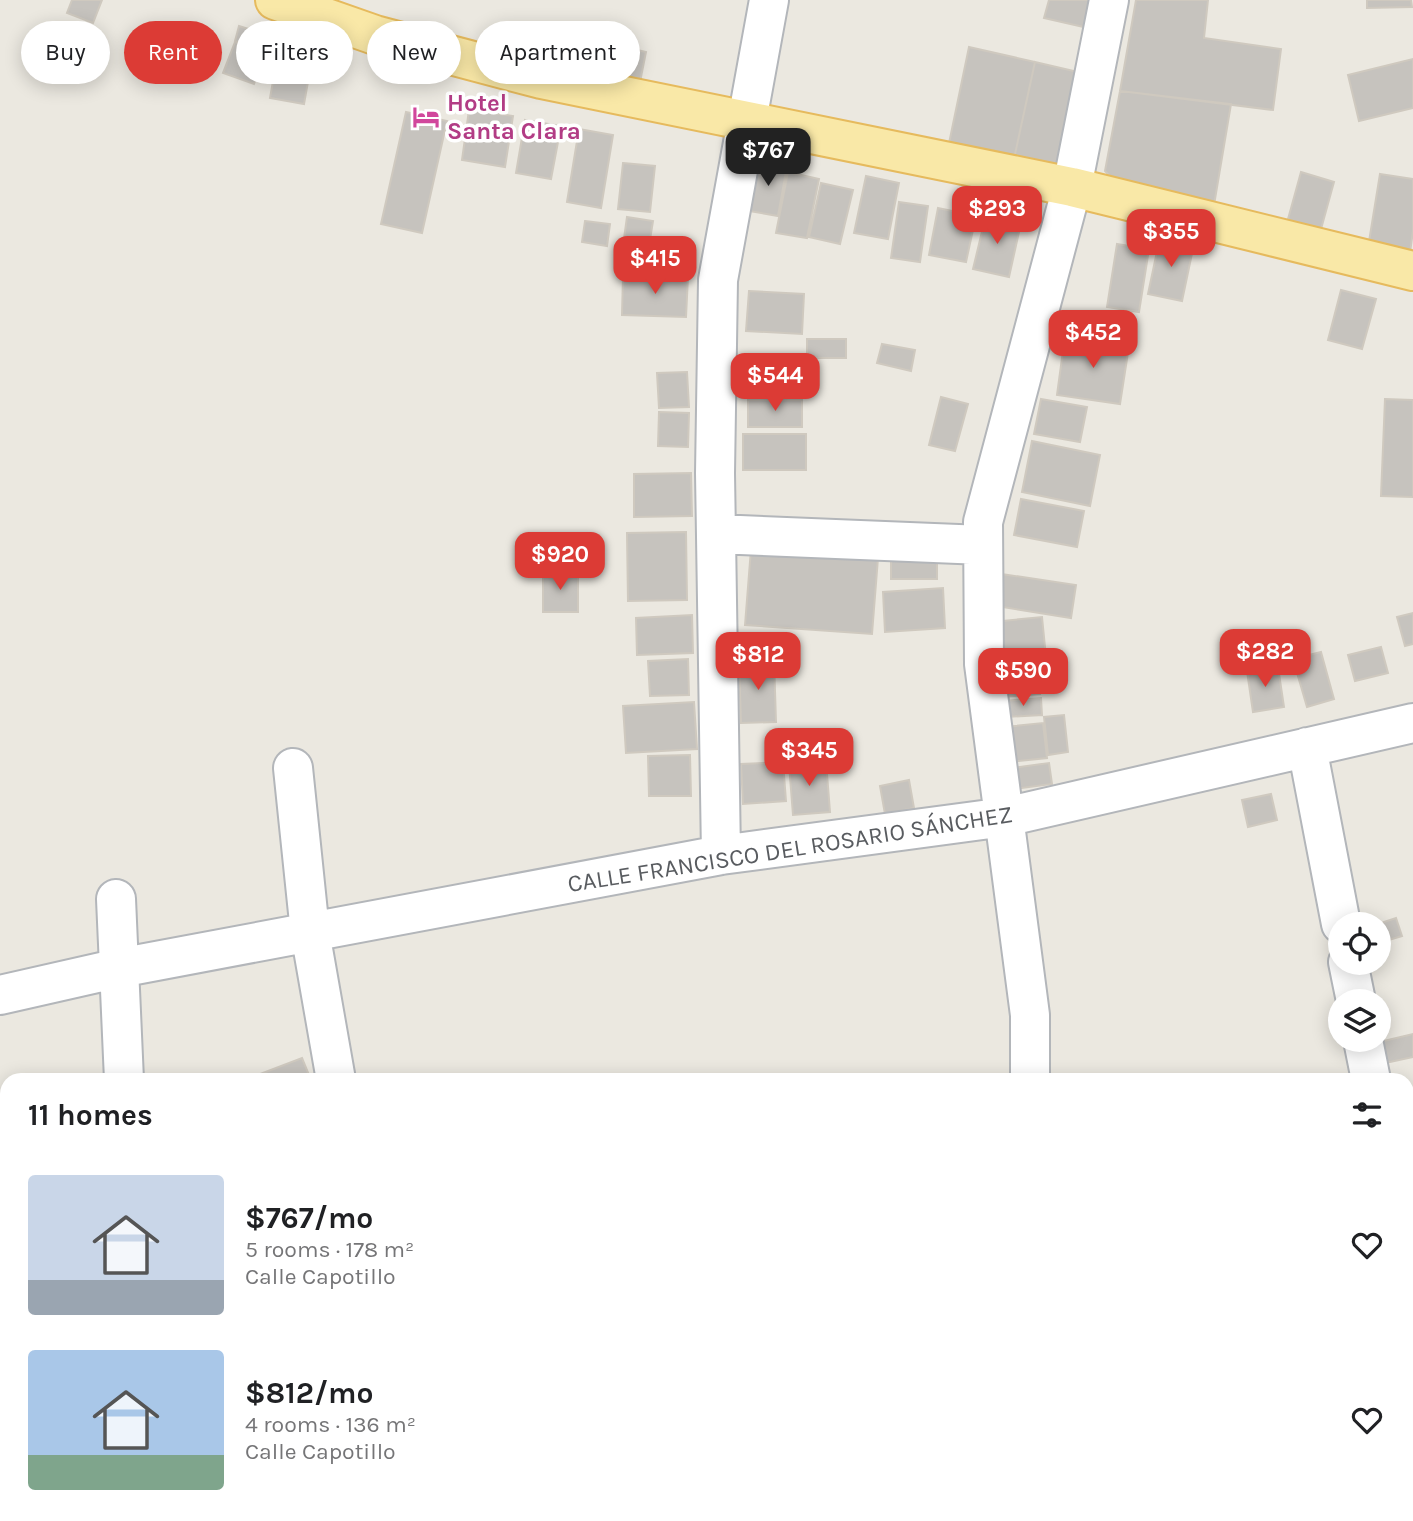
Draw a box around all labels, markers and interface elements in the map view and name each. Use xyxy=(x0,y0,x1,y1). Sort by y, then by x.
chip: Buy xyxy=(21,21,110,84)
chip: Rent xyxy=(124,21,222,84)
chip: Filters xyxy=(236,21,353,84)
chip: New xyxy=(367,21,461,84)
chip: Apartment xyxy=(475,21,640,84)
place label: Hotel Santa Clara xyxy=(447,89,581,145)
hotel icon: Hotel Santa Clara xyxy=(411,102,441,132)
pin: $767 xyxy=(727,128,809,188)
text: $767 xyxy=(742,137,794,164)
pin: $293 xyxy=(956,187,1038,246)
text: $293 xyxy=(968,195,1026,222)
pin: $355 xyxy=(1130,210,1212,269)
text: $355 xyxy=(1143,218,1199,245)
pin: $415 xyxy=(614,236,696,296)
text: $415 xyxy=(629,245,681,272)
pin: $452 xyxy=(1052,310,1134,370)
text: $452 xyxy=(1065,319,1121,346)
pin: $544 xyxy=(734,354,816,413)
text: $544 xyxy=(747,362,803,389)
pin: $920 xyxy=(519,532,601,592)
text: $920 xyxy=(531,541,589,568)
pin: $282 xyxy=(1224,630,1306,689)
pin: $812 xyxy=(717,632,799,692)
text: $282 xyxy=(1236,638,1294,665)
text: $812 xyxy=(732,641,784,668)
pin: $590 xyxy=(982,648,1064,708)
text: $590 xyxy=(994,657,1052,684)
pin: $345 xyxy=(768,728,850,788)
text: $345 xyxy=(780,737,838,764)
street label: CALLE FRANCISCO DEL ROSARIO SÁNCHEZ xyxy=(565,799,1014,898)
map controls xyxy=(1328,912,1391,1052)
button: locate xyxy=(1328,912,1391,975)
button: layers xyxy=(1328,989,1391,1052)
icon: filters xyxy=(1348,1096,1386,1134)
text: 11 homes xyxy=(28,1097,153,1133)
text: $767/mo xyxy=(245,1200,373,1236)
icon: home xyxy=(84,1203,168,1287)
icon: heart xyxy=(1348,1226,1386,1264)
text: 5 rooms · 178 m² xyxy=(245,1236,414,1263)
text: Calle Capotillo xyxy=(245,1263,396,1290)
text: $812/mo xyxy=(245,1375,374,1411)
icon: home xyxy=(84,1378,168,1462)
icon: heart xyxy=(1348,1401,1386,1439)
text: 4 rooms · 136 m² xyxy=(245,1411,416,1438)
text: Calle Capotillo xyxy=(245,1438,396,1465)

